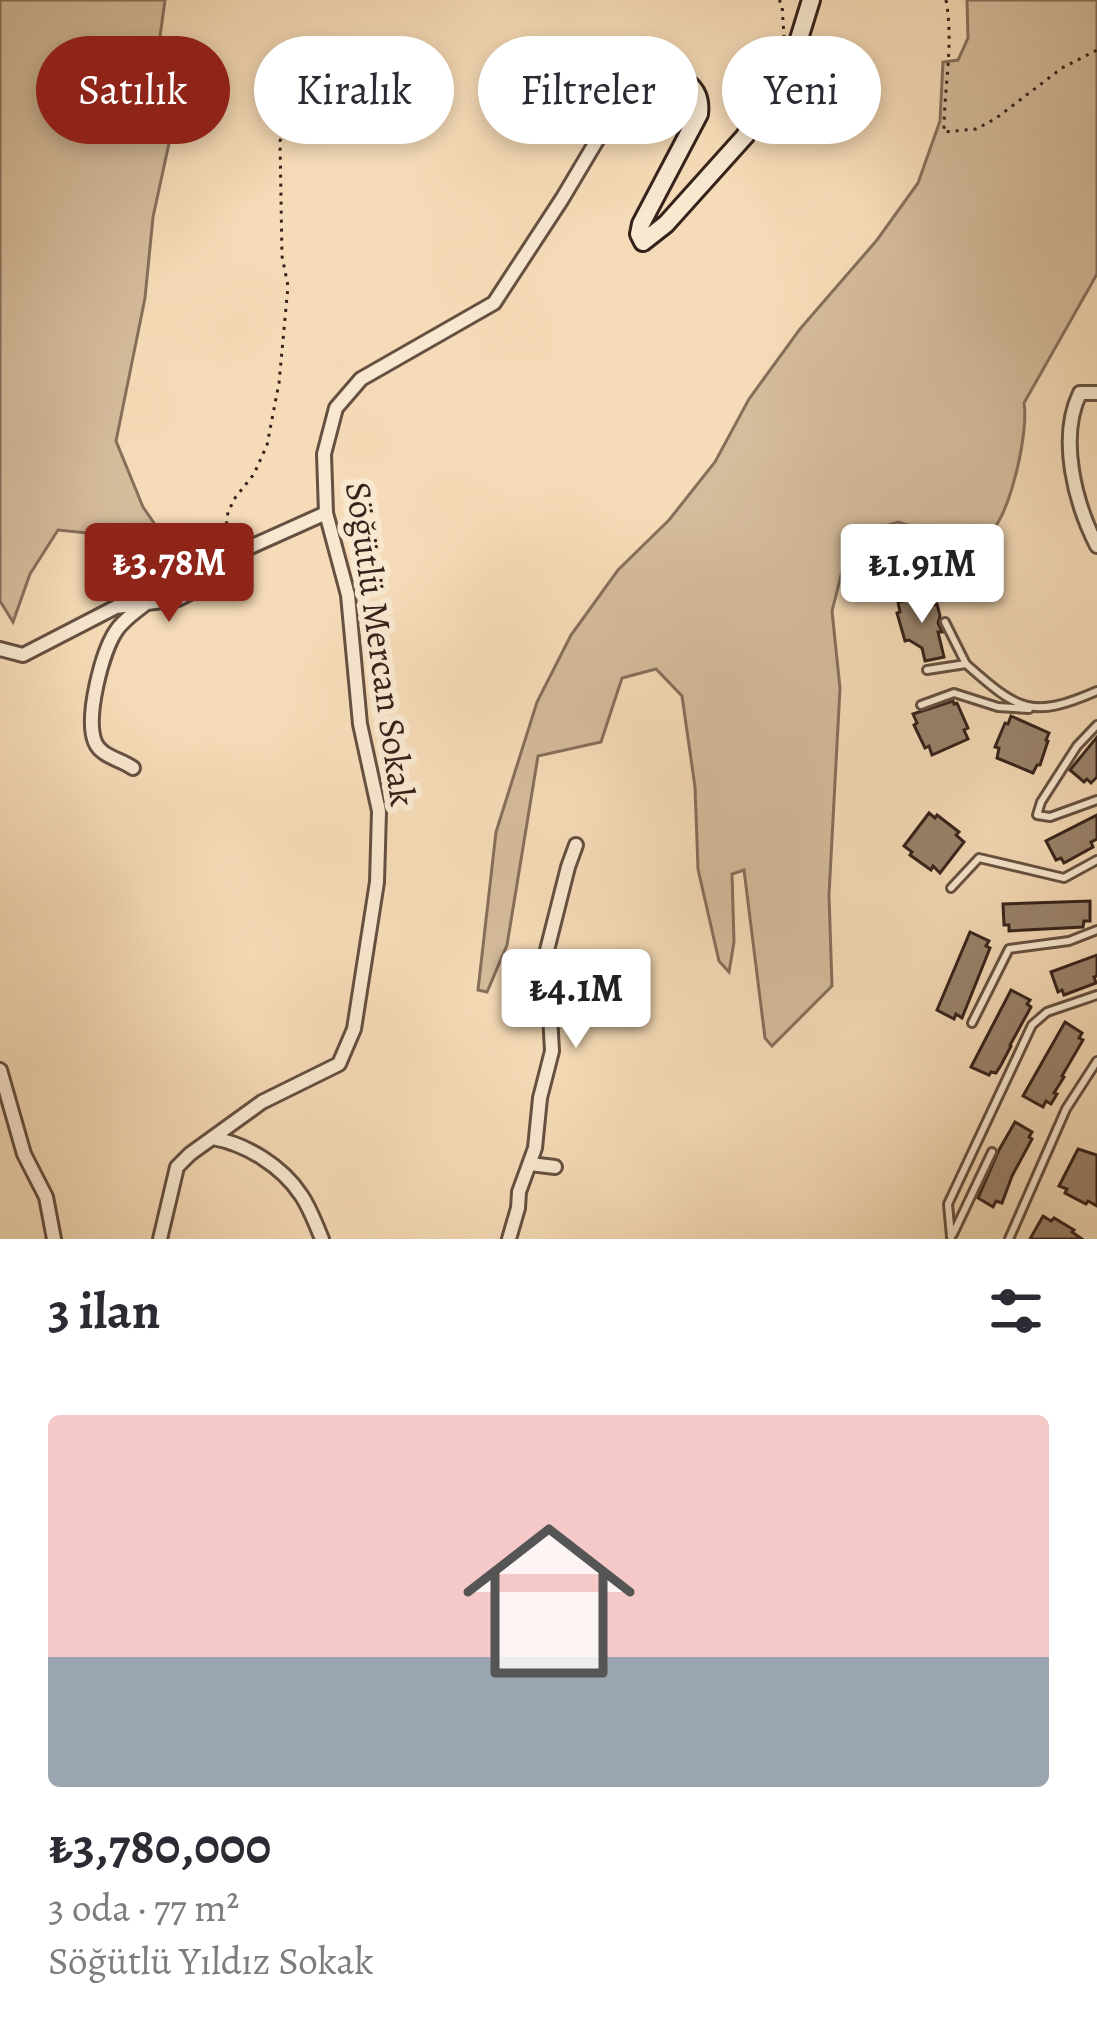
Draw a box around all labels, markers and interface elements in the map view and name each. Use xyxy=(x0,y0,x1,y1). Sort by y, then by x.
chip: Satılık xyxy=(36,36,230,144)
chip: Kiralık xyxy=(254,36,454,144)
chip: Filtreler xyxy=(478,36,698,144)
chip: Yeni xyxy=(722,36,881,144)
street label: Söğütlü Mercan Sokak xyxy=(334,479,428,809)
pin: ₺3.78M xyxy=(71,523,267,625)
pin: ₺1.91M xyxy=(824,524,1020,626)
text: ₺3.78M xyxy=(112,535,226,588)
text: ₺1.91M xyxy=(868,536,976,589)
pin: ₺4.1M xyxy=(492,949,660,1051)
text: ₺4.1M xyxy=(529,961,623,1014)
text: 3 ilan xyxy=(48,1276,160,1346)
icon: filters xyxy=(983,1278,1049,1344)
icon: home xyxy=(441,1493,657,1709)
text: ₺3,780,000 xyxy=(48,1811,271,1881)
text: 3 oda · 77 m² xyxy=(48,1881,239,1934)
text: Söğütlü Yıldız Sokak xyxy=(48,1934,374,1987)

